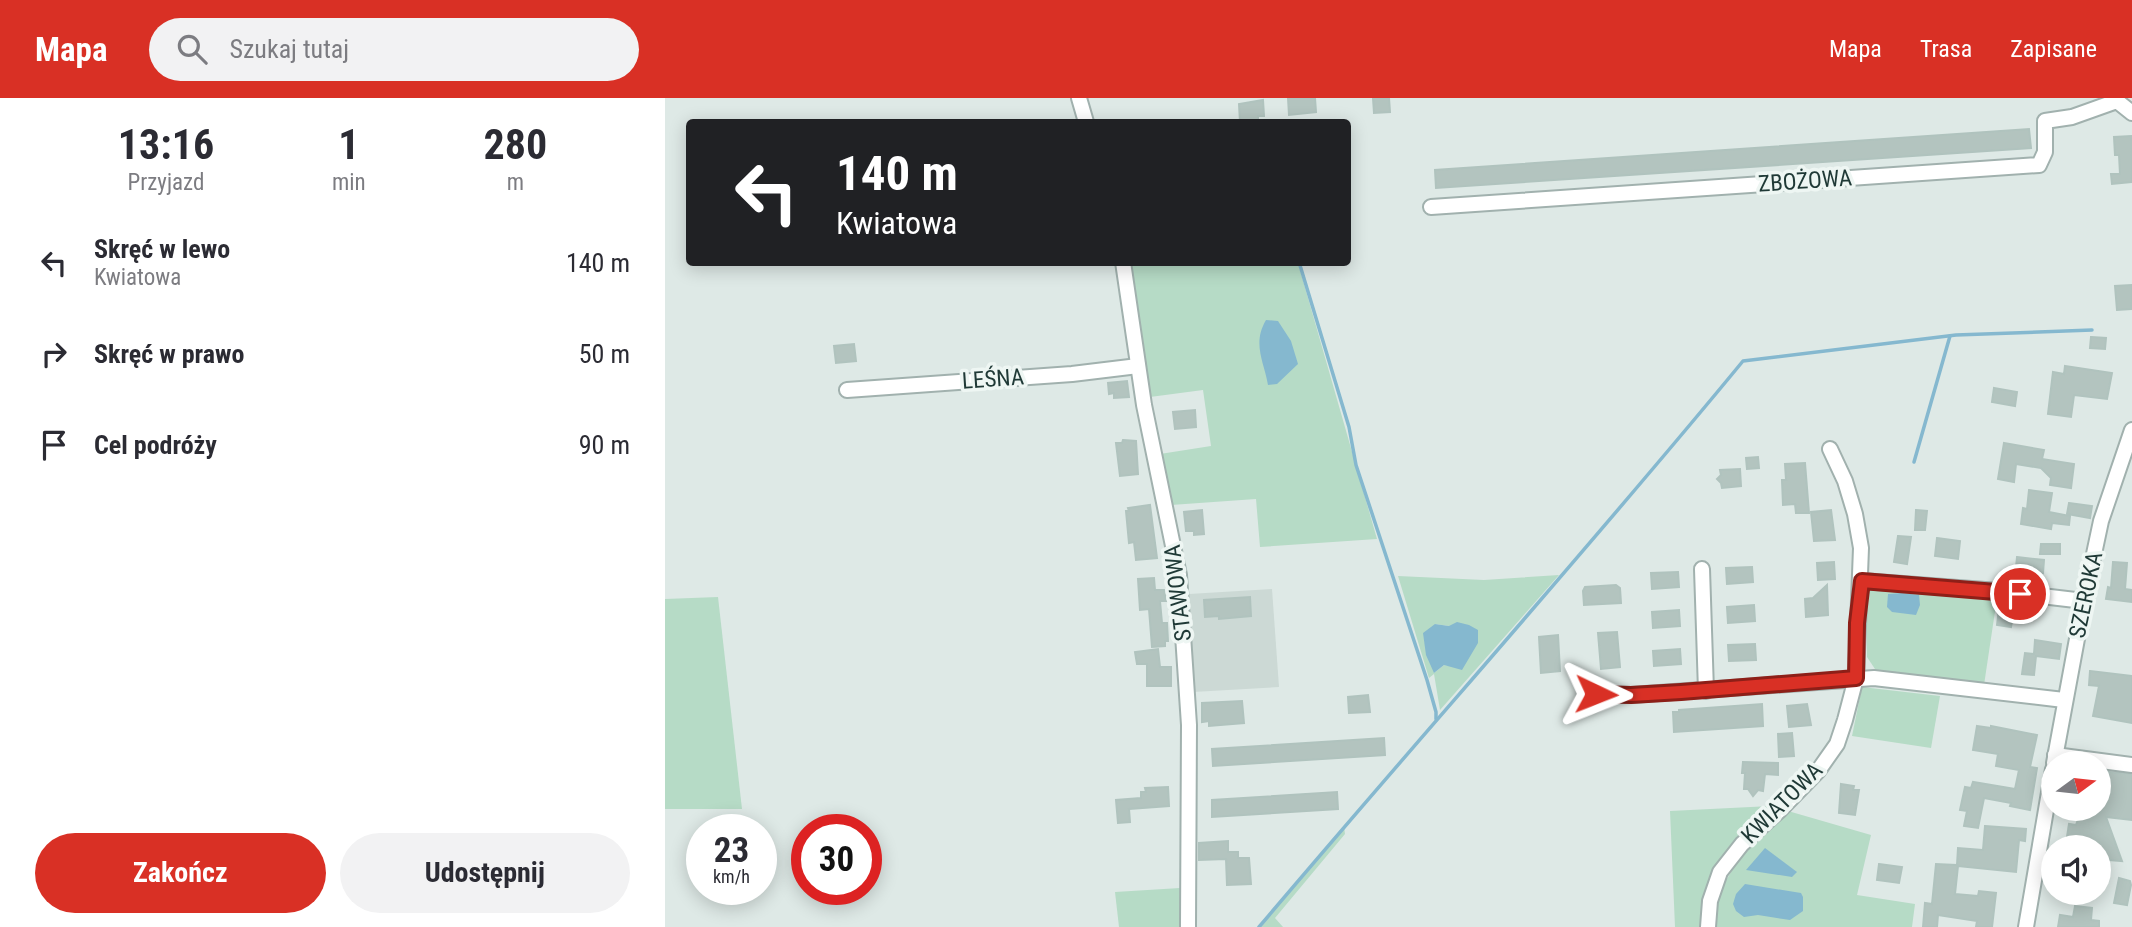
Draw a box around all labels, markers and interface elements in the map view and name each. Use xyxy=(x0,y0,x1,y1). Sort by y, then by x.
search box xyxy=(149,18,639,81)
text: Mapa xyxy=(35,30,107,69)
icon: search xyxy=(173,30,211,68)
text: Szukaj tutaj xyxy=(229,34,349,64)
text: Mapa xyxy=(1829,35,1882,63)
text: Trasa xyxy=(1920,35,1972,63)
text: Zapisane xyxy=(2010,35,2097,63)
text: 13:16 xyxy=(118,120,214,169)
text: 1 xyxy=(338,120,359,169)
text: 280 xyxy=(483,120,547,169)
text: 140 m xyxy=(836,145,958,202)
icon: left xyxy=(721,147,812,238)
street label: ZBOŻOWA xyxy=(1757,164,1853,198)
text: Przyjazd xyxy=(128,169,204,196)
text: min xyxy=(332,169,366,196)
text: m xyxy=(507,169,524,196)
text: Kwiatowa xyxy=(836,204,957,242)
text: Skręć w lewo xyxy=(94,234,230,264)
icon: left xyxy=(35,244,73,282)
text: 140 m xyxy=(566,248,630,278)
text: Kwiatowa xyxy=(94,264,181,291)
icon: right xyxy=(35,335,73,373)
text: Skręć w prawo xyxy=(94,339,244,369)
text: 50 m xyxy=(579,339,630,369)
street label: LEŚNA xyxy=(961,362,1025,395)
icon: arrive xyxy=(35,426,73,464)
text: Cel podróży xyxy=(94,430,217,460)
text: 90 m xyxy=(579,430,630,460)
street label: STAWOWA xyxy=(1159,543,1197,643)
street label: SZEROKA xyxy=(2064,550,2108,640)
pin xyxy=(1990,564,2050,624)
icon: arrive xyxy=(2001,575,2039,613)
position arrow xyxy=(1559,657,1633,731)
north arrow xyxy=(2041,751,2111,821)
map controls xyxy=(2041,751,2111,905)
street label: KWIATOWA xyxy=(1736,757,1828,849)
speed limit sign: 30 xyxy=(791,814,882,905)
text: 23 xyxy=(714,830,749,871)
button: Zakończ xyxy=(35,833,326,913)
button: Udostępnij xyxy=(340,833,630,913)
button: sound xyxy=(2041,835,2111,905)
text: km/h xyxy=(713,866,750,887)

